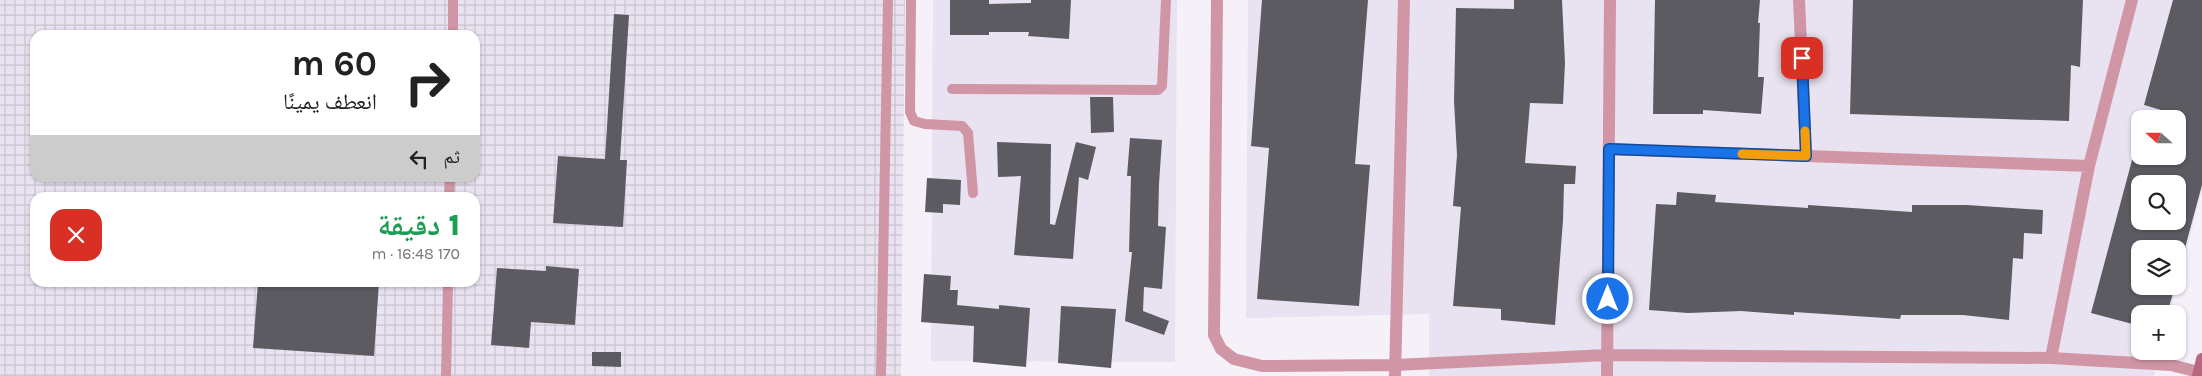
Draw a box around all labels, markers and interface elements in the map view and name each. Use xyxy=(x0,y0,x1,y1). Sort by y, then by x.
pin xyxy=(1781,37,1823,79)
text: 60 m xyxy=(292,43,377,84)
icon: arrive xyxy=(1788,44,1816,72)
icon: right xyxy=(395,50,460,115)
text: انعطف يمينًا xyxy=(283,89,377,115)
north arrow xyxy=(2131,110,2186,165)
map controls xyxy=(2131,110,2186,360)
icon: left xyxy=(405,145,433,173)
text: ثم xyxy=(443,146,460,168)
button: search xyxy=(2131,175,2186,230)
text: 1 دقيقة xyxy=(377,207,460,243)
button: close xyxy=(50,209,102,261)
button: layers xyxy=(2131,240,2186,295)
text: 170 m · 16:48 xyxy=(372,244,460,263)
position arrow xyxy=(1581,272,1633,324)
button: + xyxy=(2131,305,2186,360)

